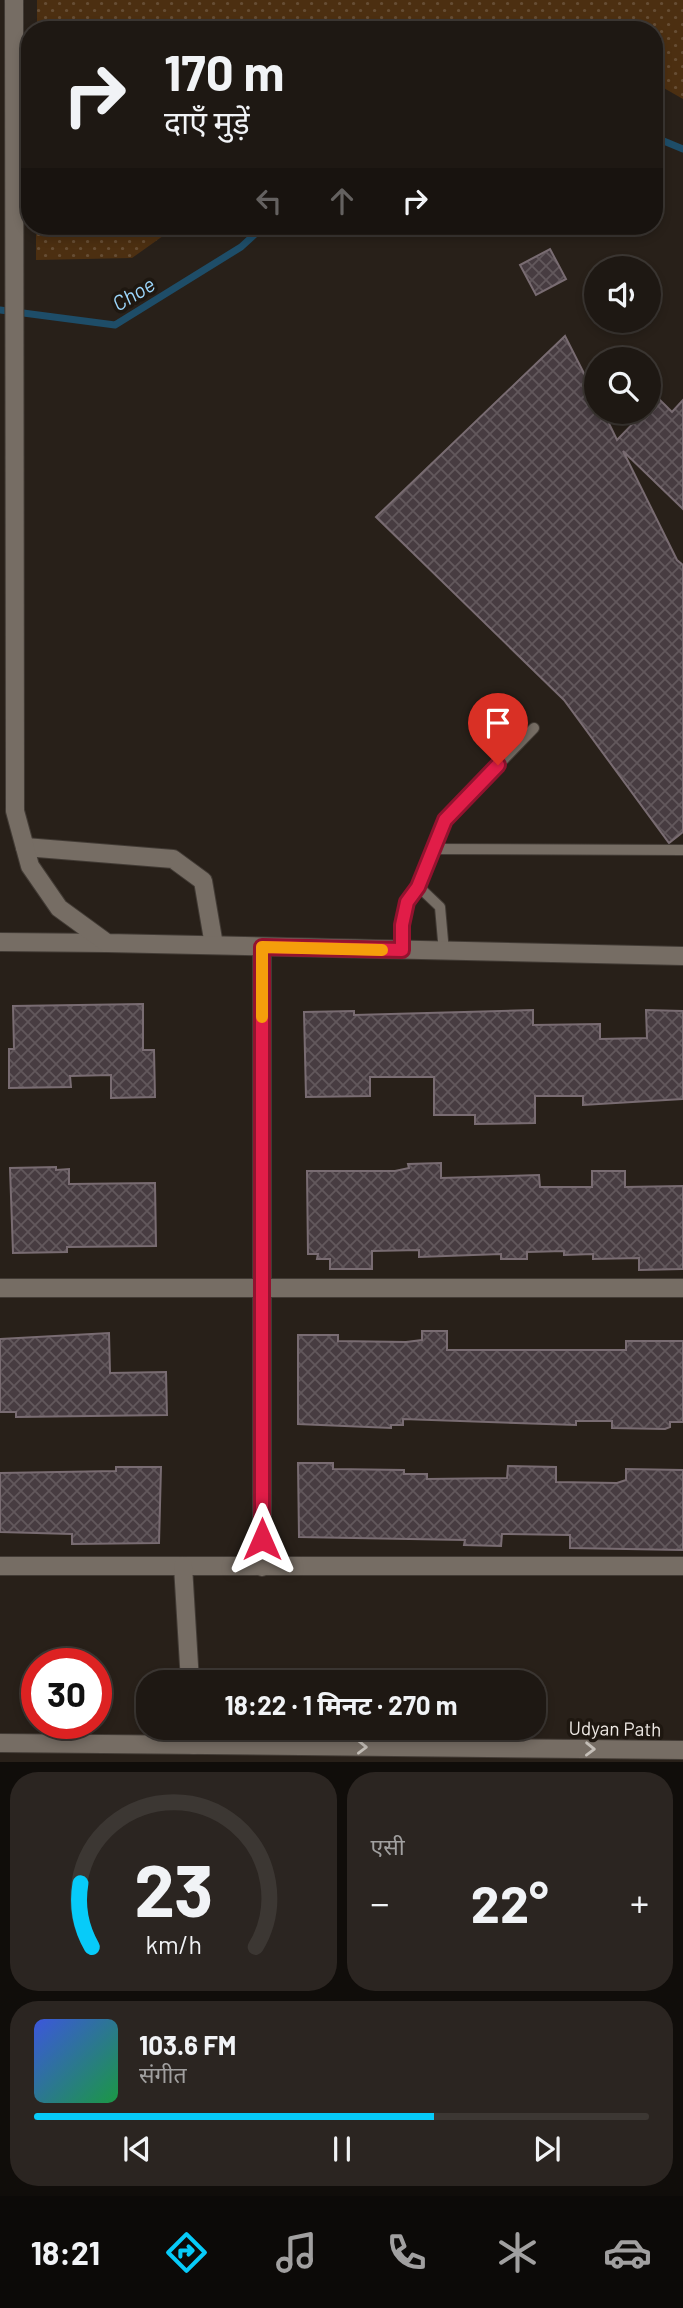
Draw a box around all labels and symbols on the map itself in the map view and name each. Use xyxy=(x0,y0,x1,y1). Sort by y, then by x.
water label: Choe xyxy=(107,271,159,315)
pin xyxy=(468,693,528,765)
position arrow xyxy=(225,1502,299,1576)
speed limit sign: 30 xyxy=(21,1648,112,1739)
street label: Udyan Path xyxy=(568,1716,662,1740)
one-way arrow xyxy=(357,1739,368,1755)
one-way arrow xyxy=(585,1741,595,1757)

